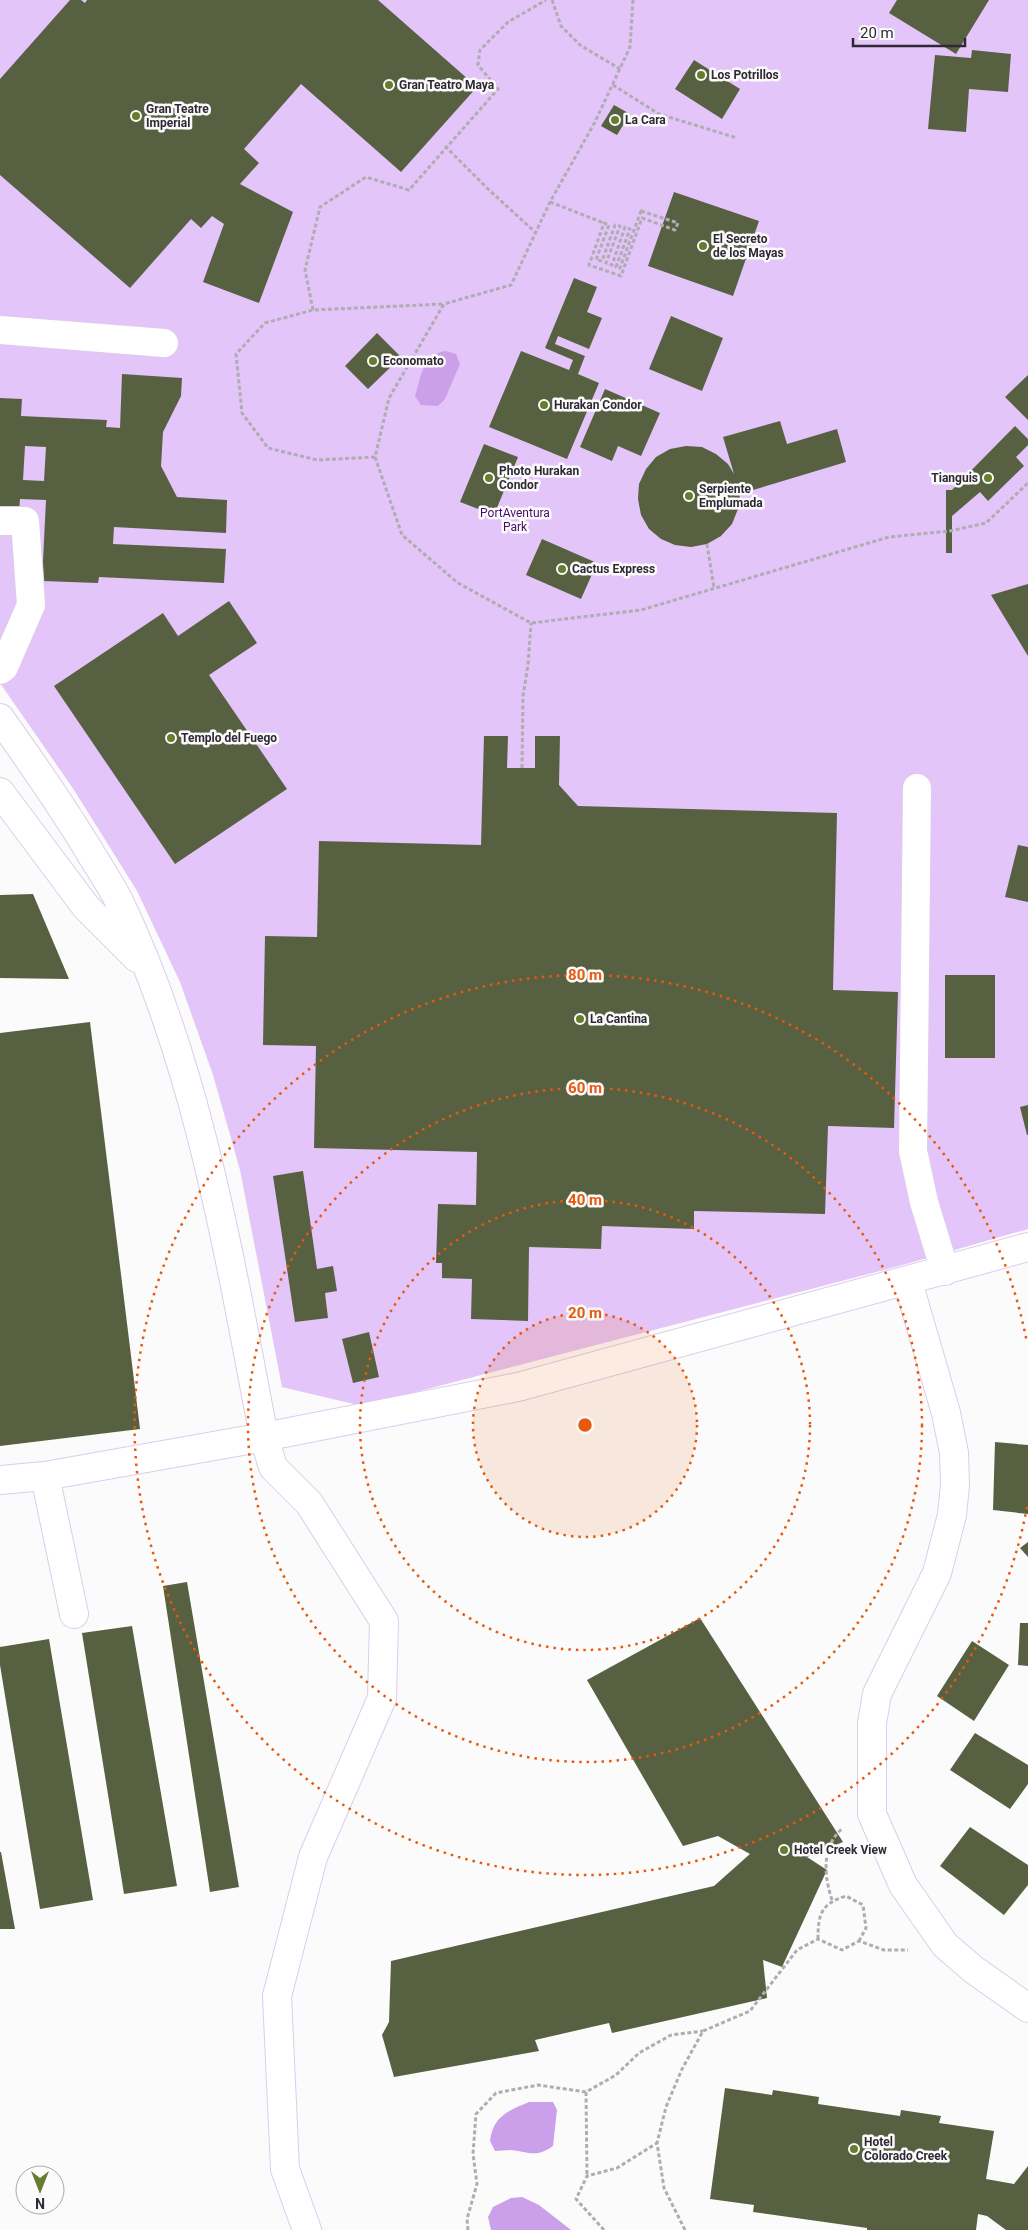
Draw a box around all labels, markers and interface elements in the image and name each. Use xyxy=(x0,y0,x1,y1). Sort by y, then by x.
scale bar xyxy=(853,15,966,47)
text: 20 m xyxy=(860,24,894,42)
place label: Los Potrillos xyxy=(711,68,779,82)
marker: Los Potrillos xyxy=(695,69,707,81)
place label: Gran Teatro Maya xyxy=(399,78,495,92)
marker: Gran Teatro Maya xyxy=(383,79,395,91)
place label: Gran Teatre Imperial xyxy=(146,102,209,130)
marker: Gran Teatre Imperial xyxy=(130,110,142,122)
place label: La Cara xyxy=(625,113,666,127)
marker: La Cara xyxy=(609,114,621,126)
place label: El Secreto de los Mayas xyxy=(713,232,784,260)
marker: El Secreto de los Mayas xyxy=(697,240,709,252)
place label: Economato xyxy=(383,354,444,368)
marker: Economato xyxy=(367,355,379,367)
place label: Hurakan Condor xyxy=(554,398,642,412)
marker: Hurakan Condor xyxy=(538,399,550,411)
place label: Photo Hurakan Condor xyxy=(499,464,580,492)
place label: Tianguis xyxy=(931,471,978,485)
marker: Photo Hurakan Condor xyxy=(483,472,495,484)
marker: Tianguis xyxy=(982,472,994,484)
place label: Serpiente Emplumada xyxy=(699,482,763,510)
marker: Serpiente Emplumada xyxy=(683,490,695,502)
park label: PortAventura Park xyxy=(480,506,550,534)
place label: Cactus Express xyxy=(572,562,655,576)
marker: Cactus Express xyxy=(556,563,568,575)
place label: Templo del Fuego xyxy=(181,731,277,745)
marker: Templo del Fuego xyxy=(165,732,177,744)
text: 80 m xyxy=(568,966,602,984)
place label: La Cantina xyxy=(590,1012,648,1026)
marker: La Cantina xyxy=(574,1013,586,1025)
text: 60 m xyxy=(568,1079,602,1097)
text: 40 m xyxy=(568,1191,602,1209)
text: 20 m xyxy=(568,1304,602,1322)
centre of rings xyxy=(576,1416,594,1434)
place label: Hotel Creek View xyxy=(794,1843,887,1857)
marker: Hotel Creek View xyxy=(778,1844,790,1856)
place label: Hotel Colorado Creek xyxy=(864,2135,948,2163)
marker: Hotel Colorado Creek xyxy=(848,2143,860,2155)
north arrow xyxy=(15,2165,65,2215)
text: N xyxy=(35,2195,45,2211)

